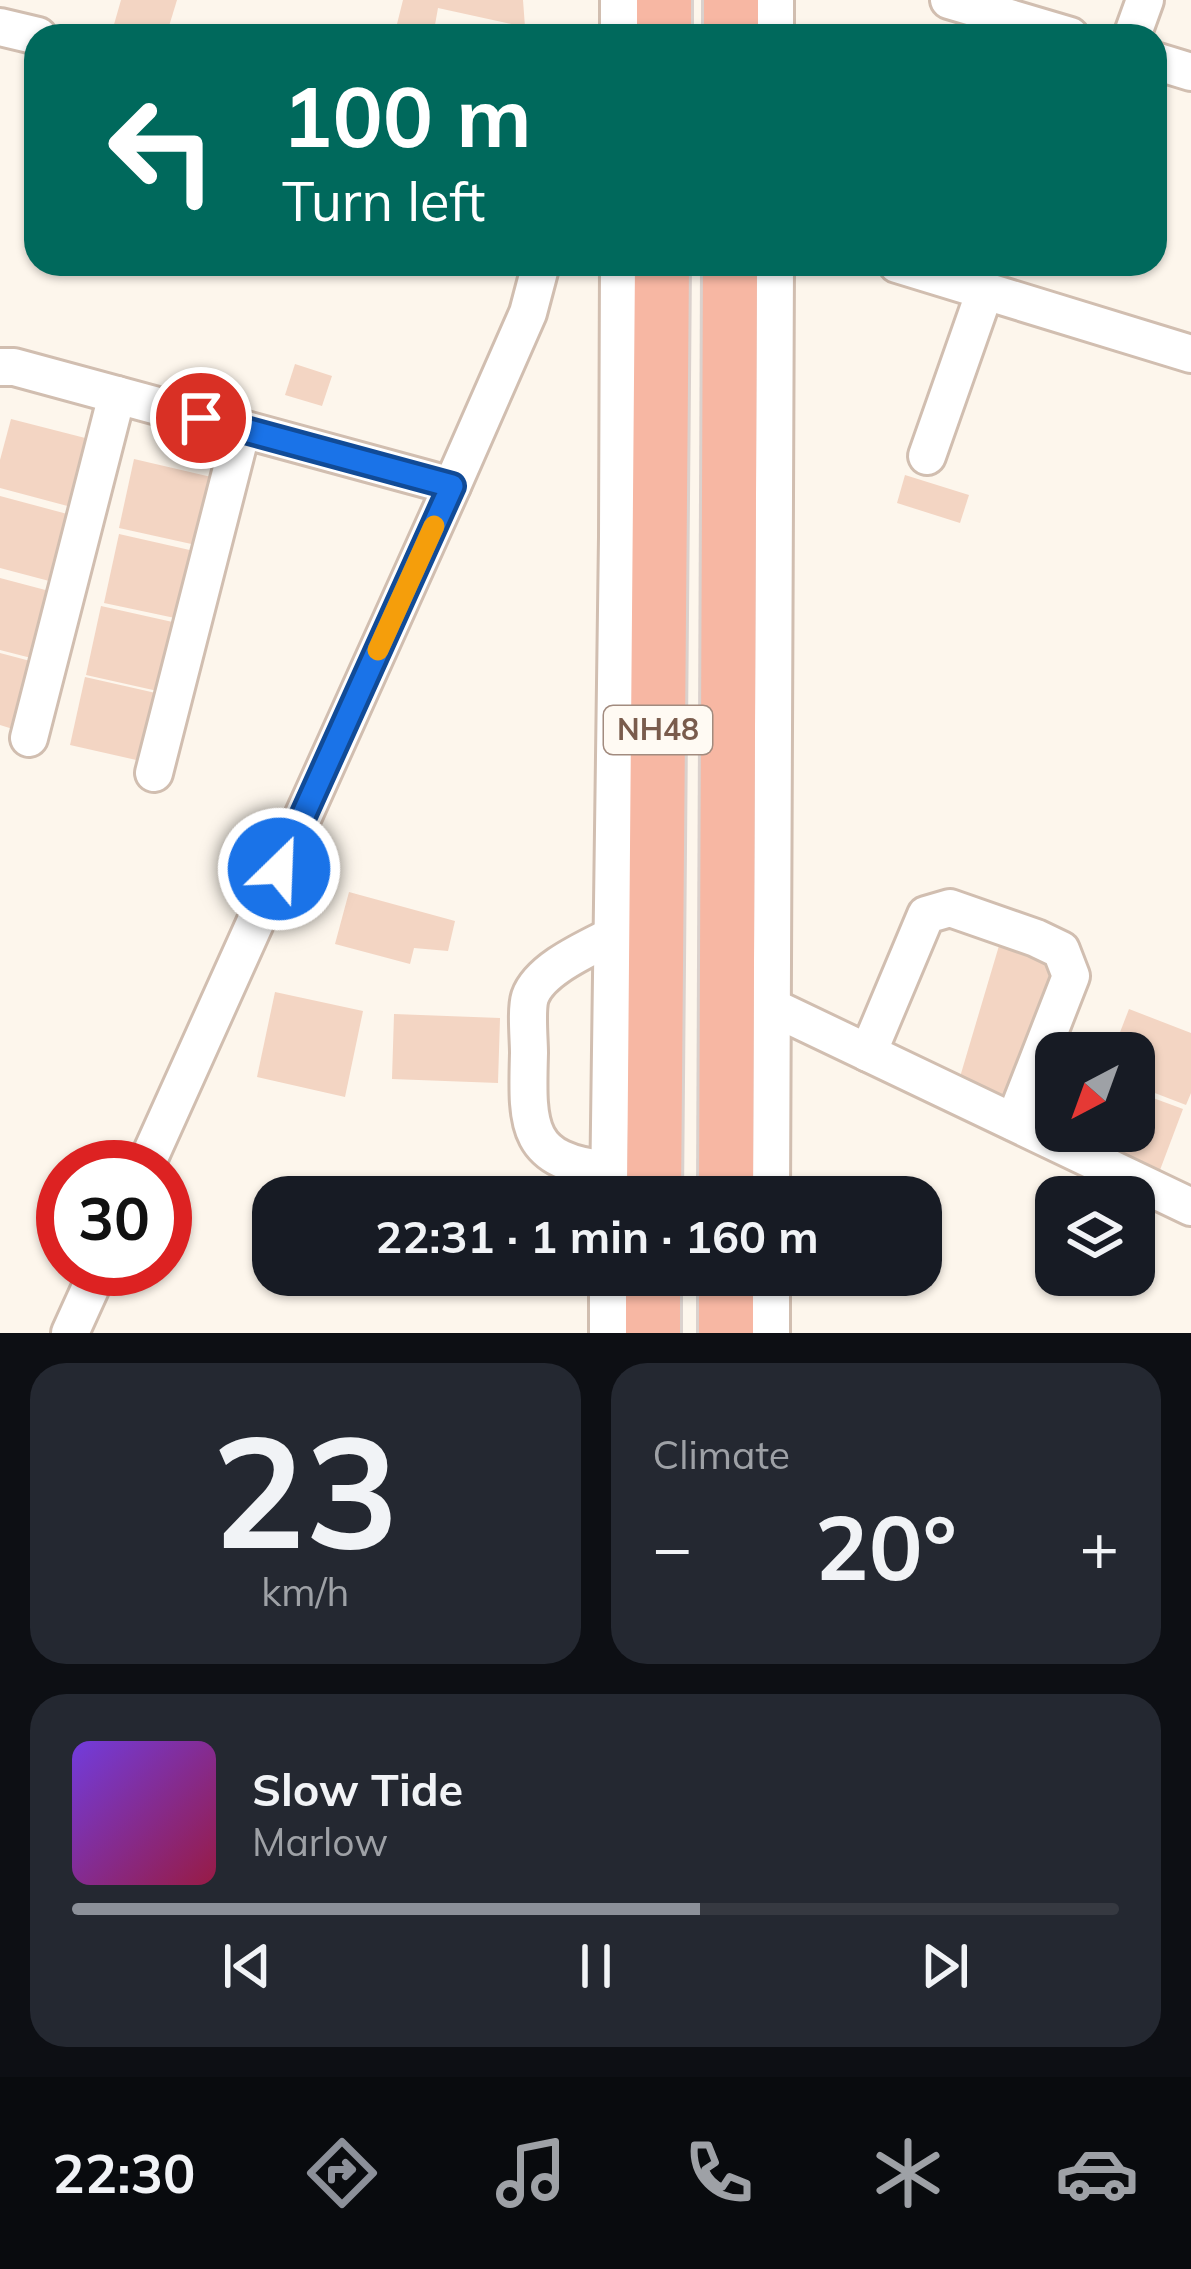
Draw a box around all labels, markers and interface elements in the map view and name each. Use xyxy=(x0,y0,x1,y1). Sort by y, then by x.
text: 100 m xyxy=(282,63,532,168)
icon: left xyxy=(84,72,240,228)
text: Turn left xyxy=(282,167,485,235)
pin xyxy=(150,367,252,469)
icon: arrive xyxy=(168,385,234,451)
road number: NH48 xyxy=(604,706,712,754)
position arrow xyxy=(216,806,342,932)
north arrow xyxy=(1035,1032,1155,1152)
map controls xyxy=(1035,1032,1155,1296)
speed limit sign: 30 xyxy=(36,1140,192,1296)
button: layers xyxy=(1035,1176,1155,1296)
text: 22:31 · 1 min · 160 m xyxy=(375,1208,819,1264)
text: 23 xyxy=(212,1391,399,1587)
text: Climate xyxy=(653,1430,790,1479)
text: 20° xyxy=(815,1490,957,1603)
text: − xyxy=(653,1505,692,1588)
text: + xyxy=(1079,1505,1119,1588)
text: km/h xyxy=(261,1567,349,1616)
text: Slow Tide xyxy=(252,1761,463,1817)
text: Marlow xyxy=(252,1817,388,1866)
icon: previous xyxy=(214,1933,280,1999)
icon: pause xyxy=(563,1933,629,1999)
icon: next xyxy=(912,1933,978,1999)
icon: directions xyxy=(300,2131,384,2215)
icon: music xyxy=(489,2131,573,2215)
icon: phone xyxy=(677,2131,761,2215)
icon: climate xyxy=(866,2131,950,2215)
icon: car xyxy=(1055,2131,1139,2215)
text: 22:30 xyxy=(52,2139,195,2207)

